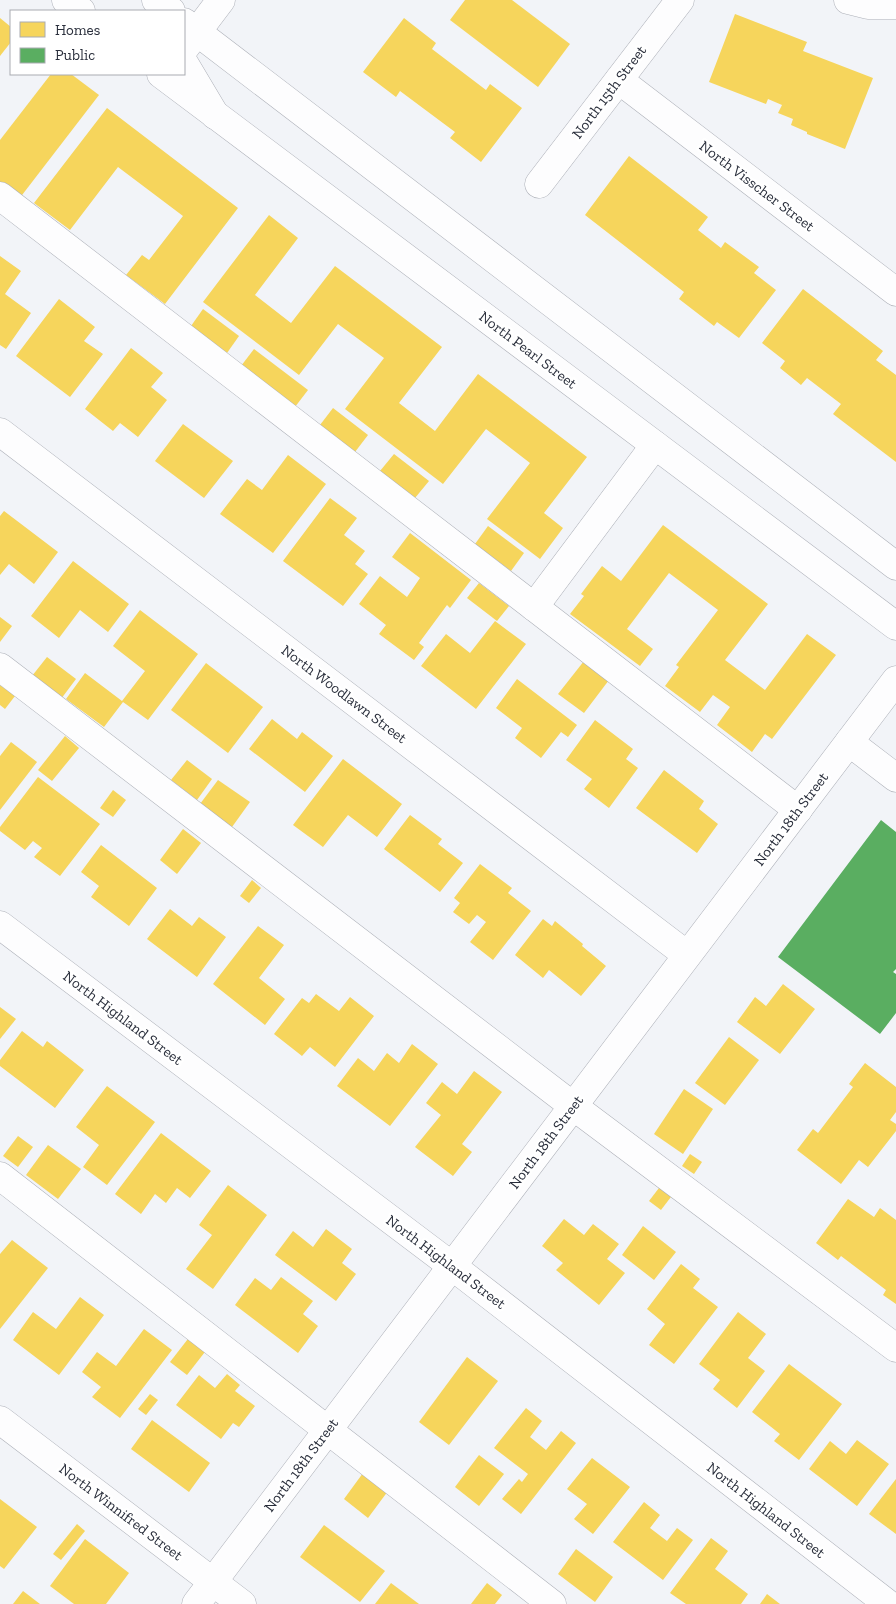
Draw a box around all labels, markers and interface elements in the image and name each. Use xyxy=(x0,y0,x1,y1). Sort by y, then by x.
legend xyxy=(10,10,185,75)
text: Homes xyxy=(55,21,100,39)
street label: North 15th Street xyxy=(568,41,650,142)
text: Public xyxy=(55,46,95,64)
street label: North Visscher Street xyxy=(696,137,818,235)
street label: North Pearl Street xyxy=(476,307,581,393)
street label: North Woodlawn Street xyxy=(278,641,411,747)
street label: North 18th Street xyxy=(750,768,832,869)
street label: North Highland Street xyxy=(60,967,187,1069)
street label: North 18th Street xyxy=(505,1091,587,1192)
street label: North Highland Street xyxy=(383,1211,510,1313)
street label: North 18th Street xyxy=(260,1414,342,1515)
street label: North Highland Street xyxy=(703,1458,829,1562)
street label: North Winnifred Street xyxy=(56,1460,187,1565)

